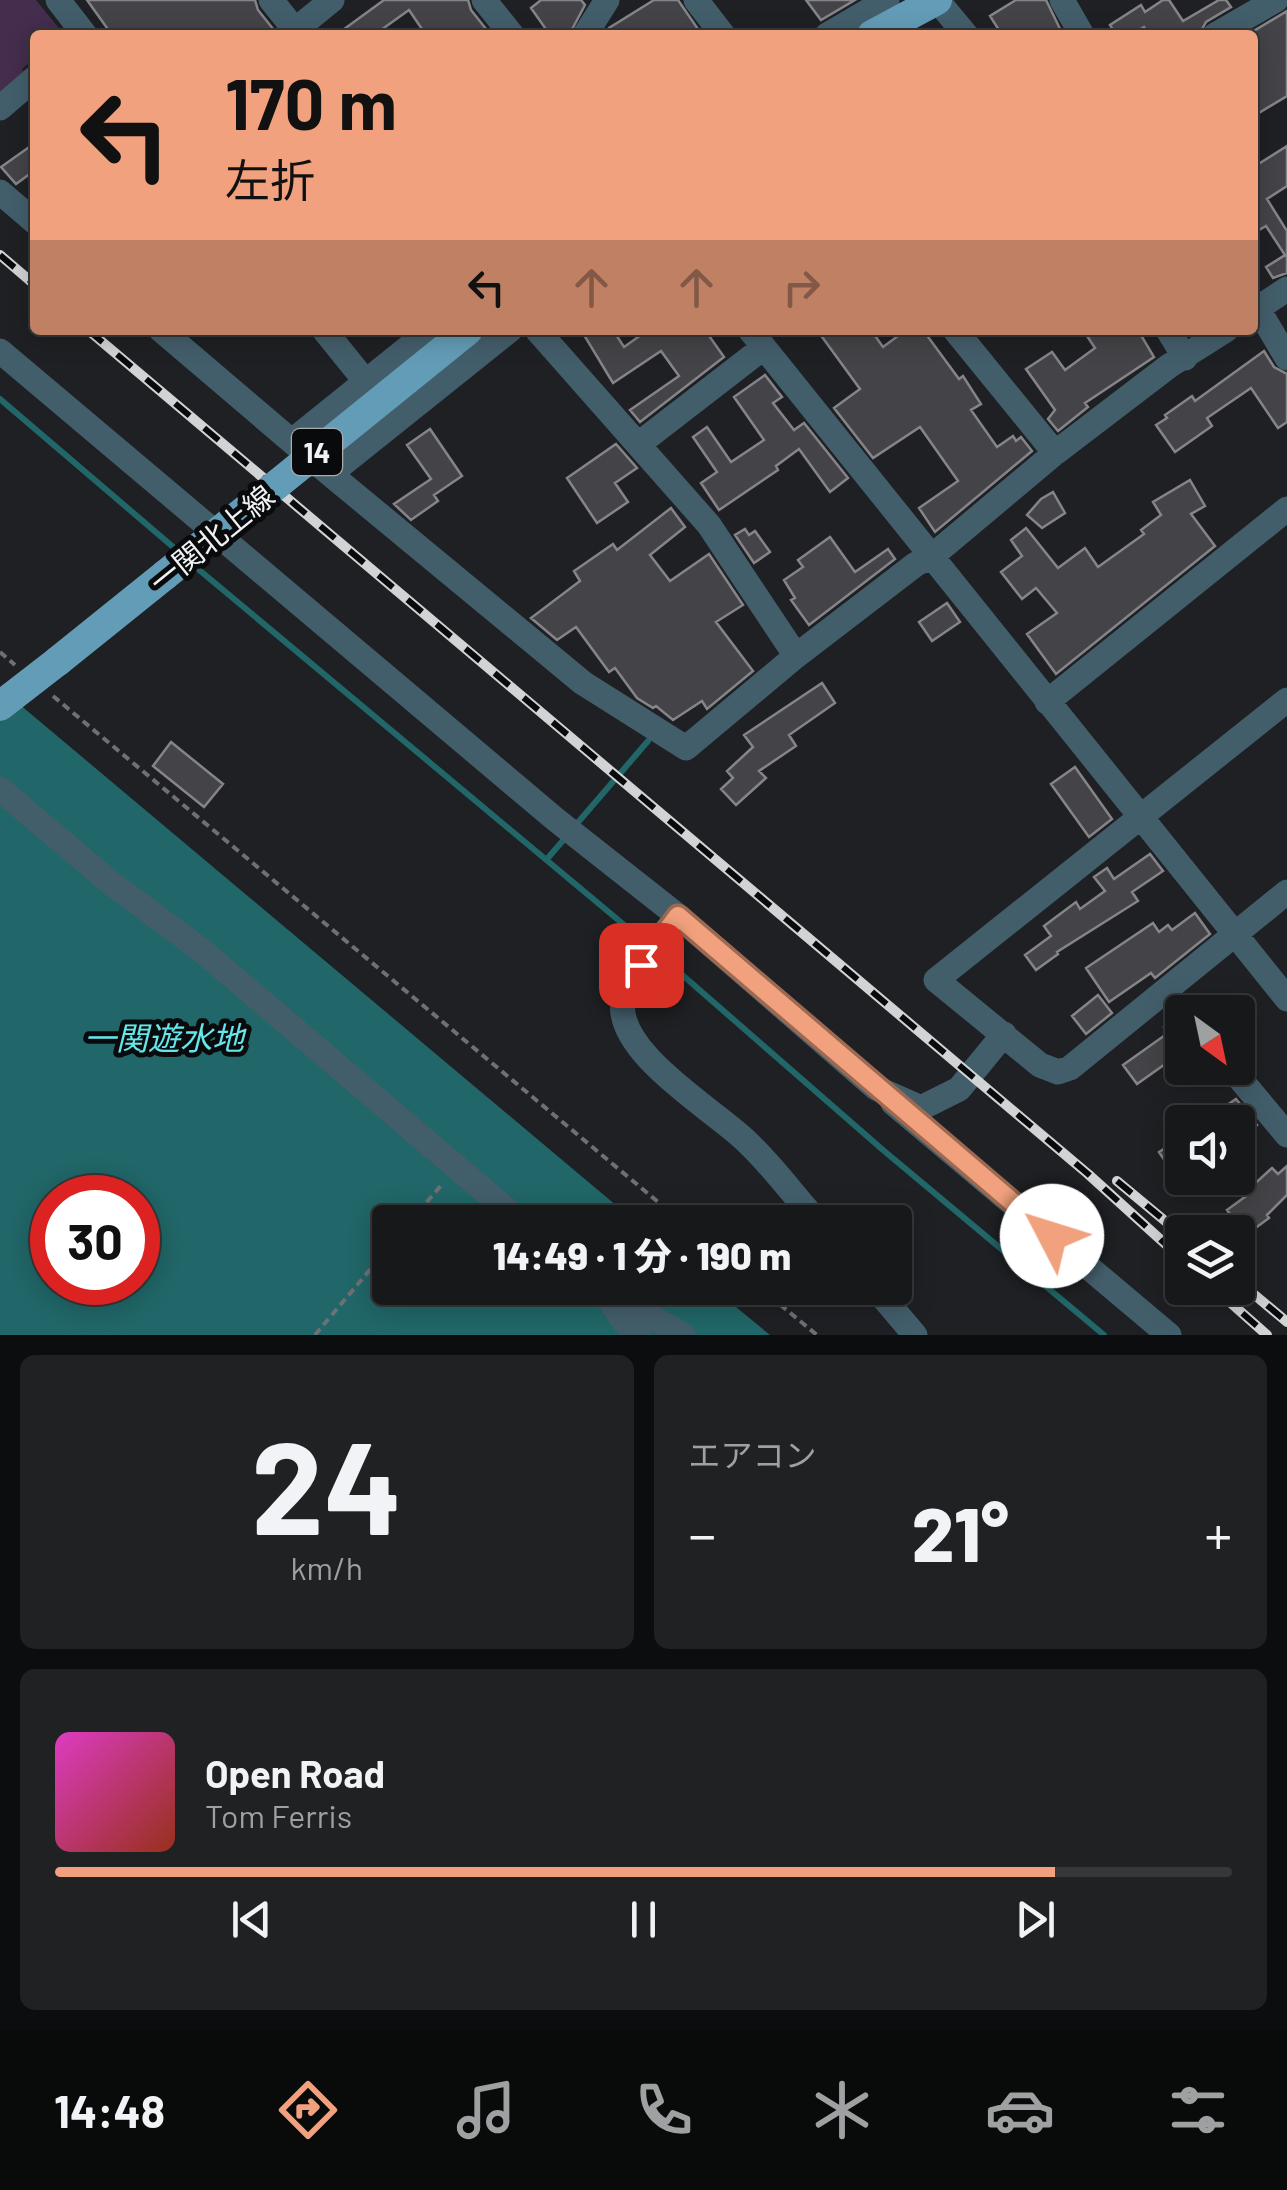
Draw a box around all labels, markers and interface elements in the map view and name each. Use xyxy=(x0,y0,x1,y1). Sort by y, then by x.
text: 170 m xyxy=(225,60,397,144)
icon: left xyxy=(60,70,190,200)
text: 左折 xyxy=(225,152,315,206)
icon: left xyxy=(459,260,514,315)
icon: ahead xyxy=(564,260,619,315)
icon: ahead xyxy=(669,260,724,315)
icon: right xyxy=(774,260,829,315)
road number: 14 xyxy=(292,429,342,475)
street label: 一関北上線 xyxy=(141,477,281,599)
pin xyxy=(599,923,684,1008)
icon: arrive xyxy=(614,938,669,993)
north arrow xyxy=(1165,995,1255,1085)
map controls xyxy=(1165,995,1255,1305)
water label: 一関遊水地 xyxy=(84,1018,247,1056)
button: sound xyxy=(1165,1105,1255,1195)
speed limit sign: 30 xyxy=(30,1175,160,1305)
position arrow xyxy=(1000,1184,1104,1288)
button: layers xyxy=(1165,1215,1255,1305)
text: 14:49 · 1 分 · 190 m xyxy=(493,1232,791,1278)
text: 24 xyxy=(251,1405,402,1561)
text: エアコン xyxy=(689,1435,817,1473)
text: 21° xyxy=(912,1487,1009,1577)
text: − xyxy=(689,1500,716,1566)
text: + xyxy=(1204,1500,1232,1566)
text: km/h xyxy=(291,1548,363,1586)
text: Open Road xyxy=(205,1750,385,1796)
text: Tom Ferris xyxy=(205,1796,352,1834)
icon: previous xyxy=(224,1892,279,1947)
icon: pause xyxy=(616,1892,671,1947)
icon: next xyxy=(1008,1892,1063,1947)
icon: directions xyxy=(273,2075,343,2145)
icon: music xyxy=(451,2075,521,2145)
icon: phone xyxy=(629,2075,699,2145)
icon: climate xyxy=(807,2075,877,2145)
icon: car xyxy=(985,2075,1055,2145)
icon: filters xyxy=(1163,2075,1233,2145)
text: 14:48 xyxy=(54,2083,165,2137)

